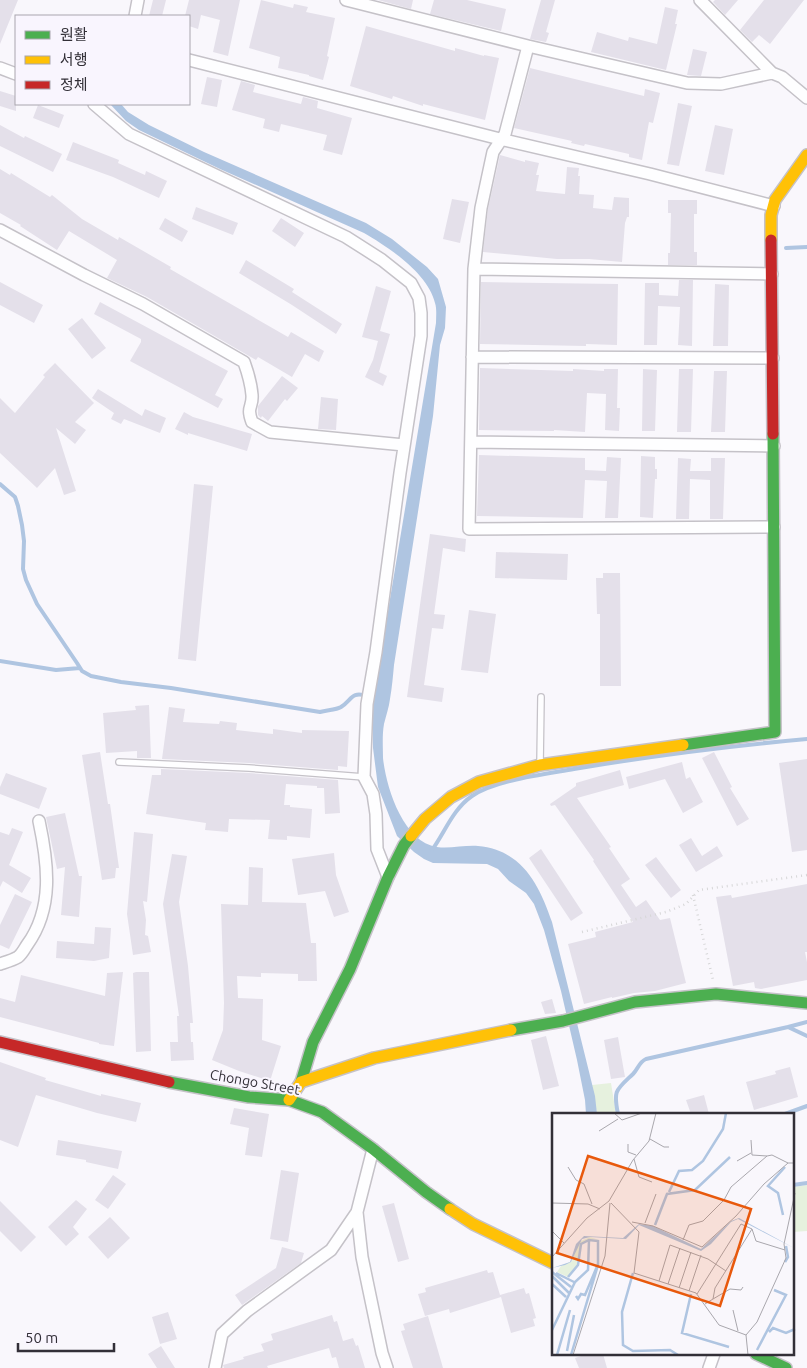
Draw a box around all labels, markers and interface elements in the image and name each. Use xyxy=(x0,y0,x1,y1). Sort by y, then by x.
legend xyxy=(15,15,190,105)
text: 원활 xyxy=(60,26,88,43)
text: 서행 xyxy=(60,51,88,68)
text: 정체 xyxy=(60,76,88,93)
street label: Chongo Street xyxy=(209,1066,302,1098)
inset map xyxy=(552,1113,794,1356)
scale bar xyxy=(18,1320,114,1352)
text: 50 m xyxy=(25,1329,58,1346)

